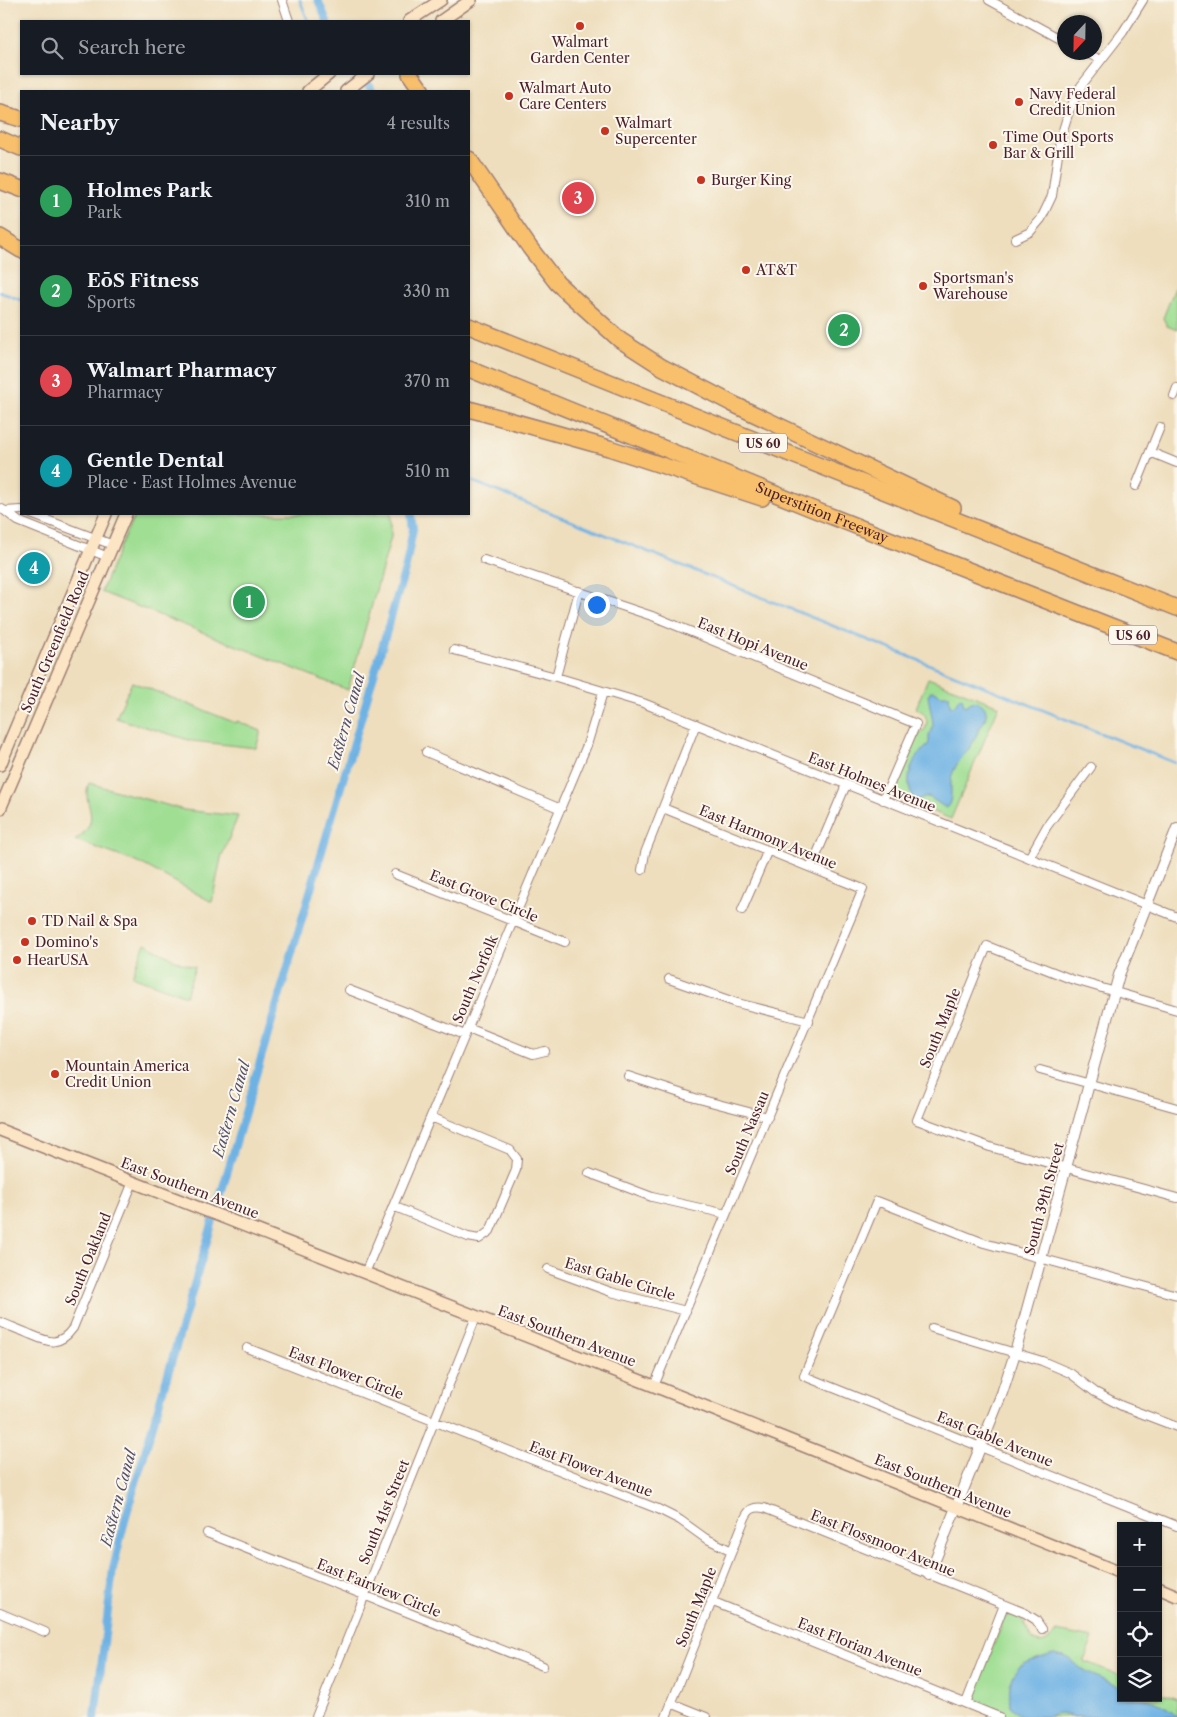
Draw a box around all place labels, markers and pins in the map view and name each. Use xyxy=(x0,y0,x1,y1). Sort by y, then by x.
marker: Walmart Garden Center xyxy=(574,20,586,32)
place label: Walmart Garden Center xyxy=(530,33,630,67)
place label: Walmart Auto Care Centers xyxy=(518,79,611,113)
place label: Navy Federal Credit Union xyxy=(1029,85,1116,119)
marker: Walmart Auto Care Centers xyxy=(503,90,515,102)
marker: Navy Federal Credit Union xyxy=(1013,96,1025,108)
place label: Walmart Supercenter xyxy=(614,114,697,148)
marker: Walmart Supercenter xyxy=(599,125,611,137)
place label: Time Out Sports Bar & Grill xyxy=(1003,128,1114,162)
marker: Time Out Sports Bar & Grill xyxy=(987,139,999,151)
place label: Burger King xyxy=(711,171,792,189)
marker: Burger King xyxy=(695,174,707,186)
pin: 3 xyxy=(562,179,594,217)
place label: AT&T xyxy=(755,261,798,279)
marker: AT&T xyxy=(740,264,752,276)
place label: Sportsman's Warehouse xyxy=(932,269,1013,303)
marker: Sportsman's Warehouse xyxy=(917,280,929,292)
pin: 2 xyxy=(828,311,860,349)
pin: 4 xyxy=(18,549,50,587)
pin: 1 xyxy=(233,583,265,621)
place label: TD Nail & Spa xyxy=(42,912,138,930)
marker: TD Nail & Spa xyxy=(26,915,38,927)
place label: Domino's xyxy=(35,933,98,951)
marker: Domino's xyxy=(19,936,31,948)
place label: HearUSA xyxy=(27,951,89,969)
marker: HearUSA xyxy=(11,954,23,966)
place label: Mountain America Credit Union xyxy=(65,1057,190,1091)
marker: Mountain America Credit Union xyxy=(49,1068,61,1080)

